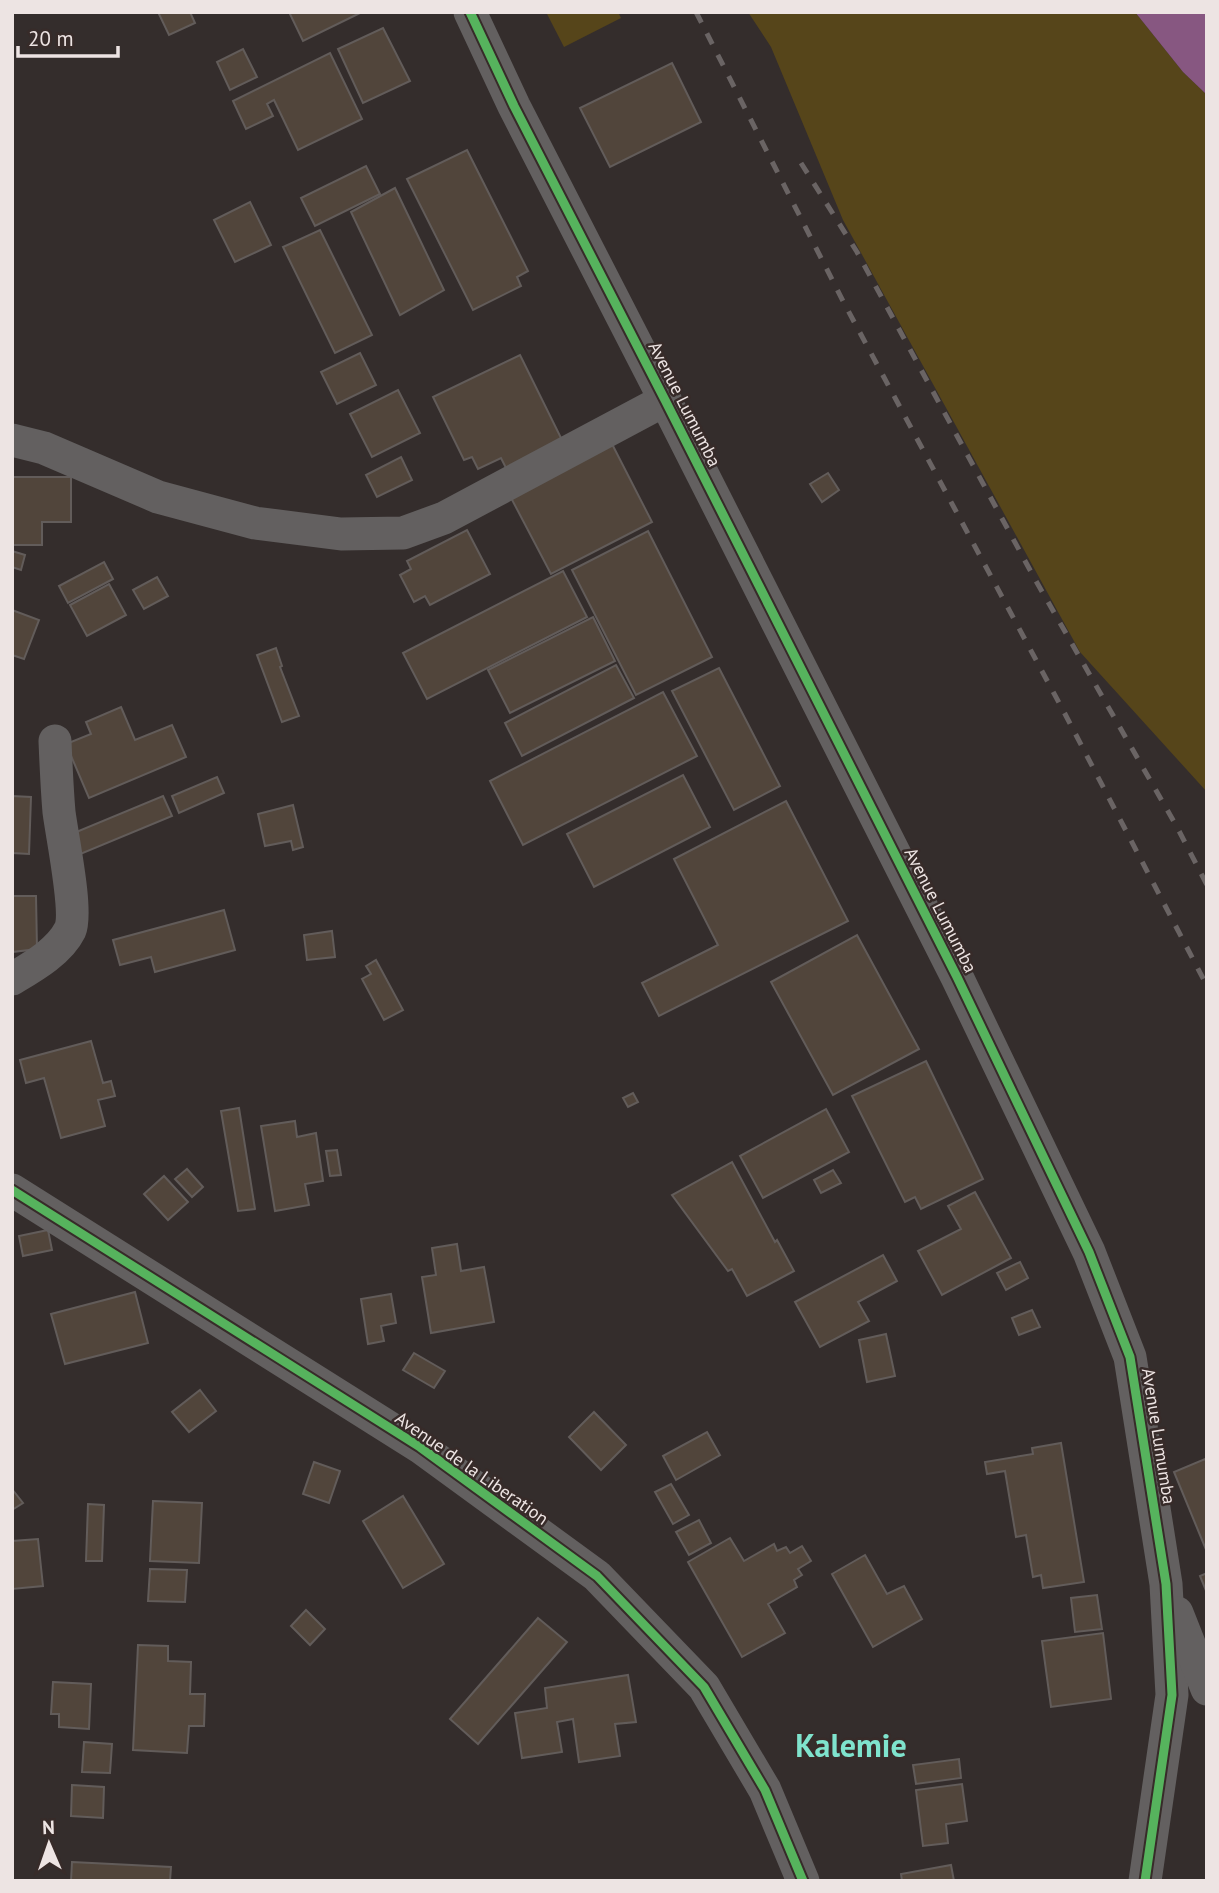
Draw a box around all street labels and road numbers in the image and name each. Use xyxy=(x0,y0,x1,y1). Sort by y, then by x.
street label: Avenue Lumumba xyxy=(644,338,726,470)
street label: Avenue Lumumba xyxy=(900,844,982,976)
street label: Avenue Lumumba xyxy=(1137,1366,1181,1506)
street label: Avenue de la Liberation xyxy=(391,1406,553,1530)

